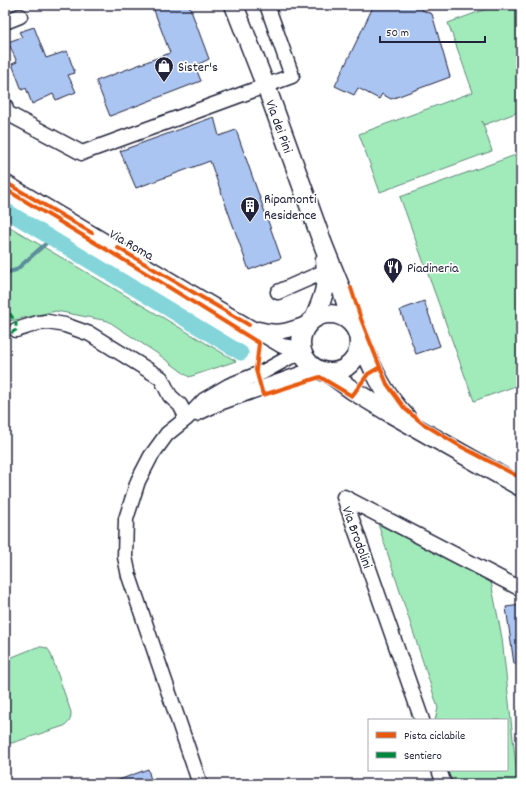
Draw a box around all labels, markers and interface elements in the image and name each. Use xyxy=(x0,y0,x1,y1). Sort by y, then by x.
scale bar xyxy=(380,18,485,44)
text: 50 m xyxy=(386,25,409,42)
shop icon: Sister's xyxy=(153,55,175,83)
place label: Sister's xyxy=(178,58,218,78)
street label: Via dei Pini xyxy=(259,97,297,157)
place label: Ripamonti Residence xyxy=(264,190,317,226)
building icon: Ripamonti Residence xyxy=(239,195,261,223)
street label: Via Roma xyxy=(105,225,157,267)
restaurant icon: Piadineria xyxy=(382,256,404,284)
place label: Piadineria xyxy=(407,259,459,279)
street label: Via Brodolini xyxy=(336,504,377,572)
legend xyxy=(368,719,508,771)
text: Pista ciclabile xyxy=(404,728,465,745)
text: Sentiero xyxy=(404,748,442,765)

